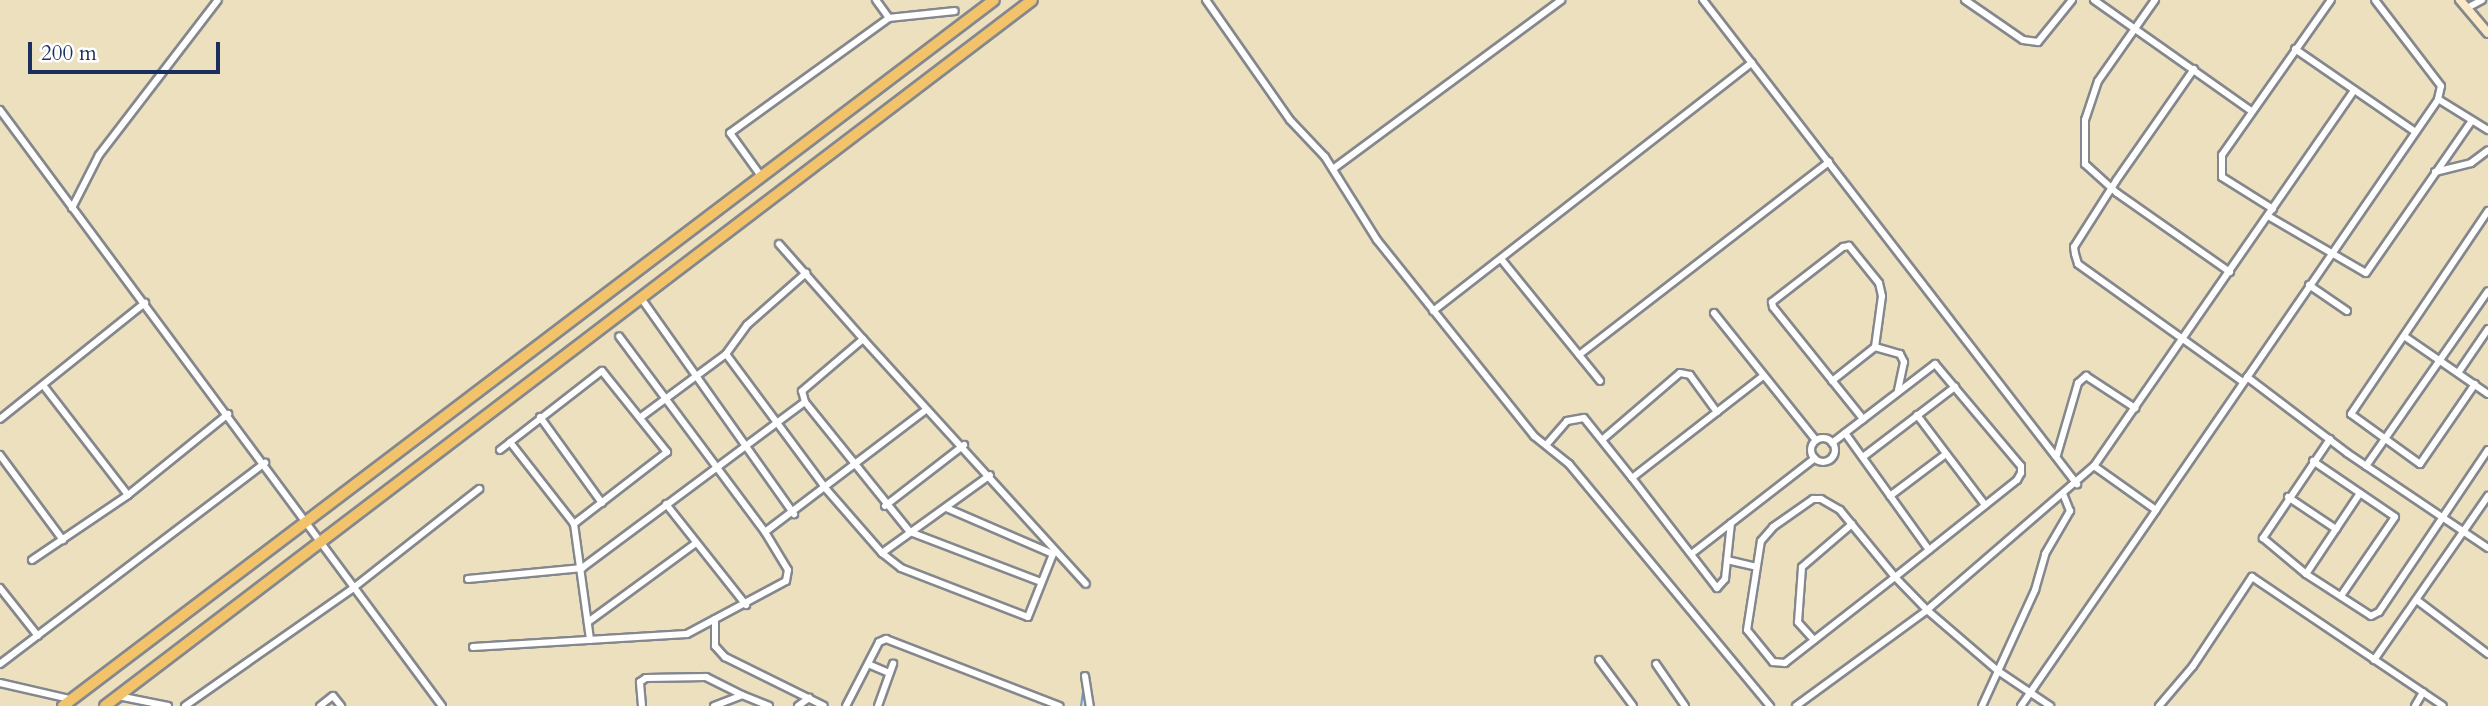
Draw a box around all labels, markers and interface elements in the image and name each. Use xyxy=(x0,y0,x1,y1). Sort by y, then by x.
scale bar xyxy=(32,28,224,72)
text: 200 m xyxy=(41,39,97,68)

